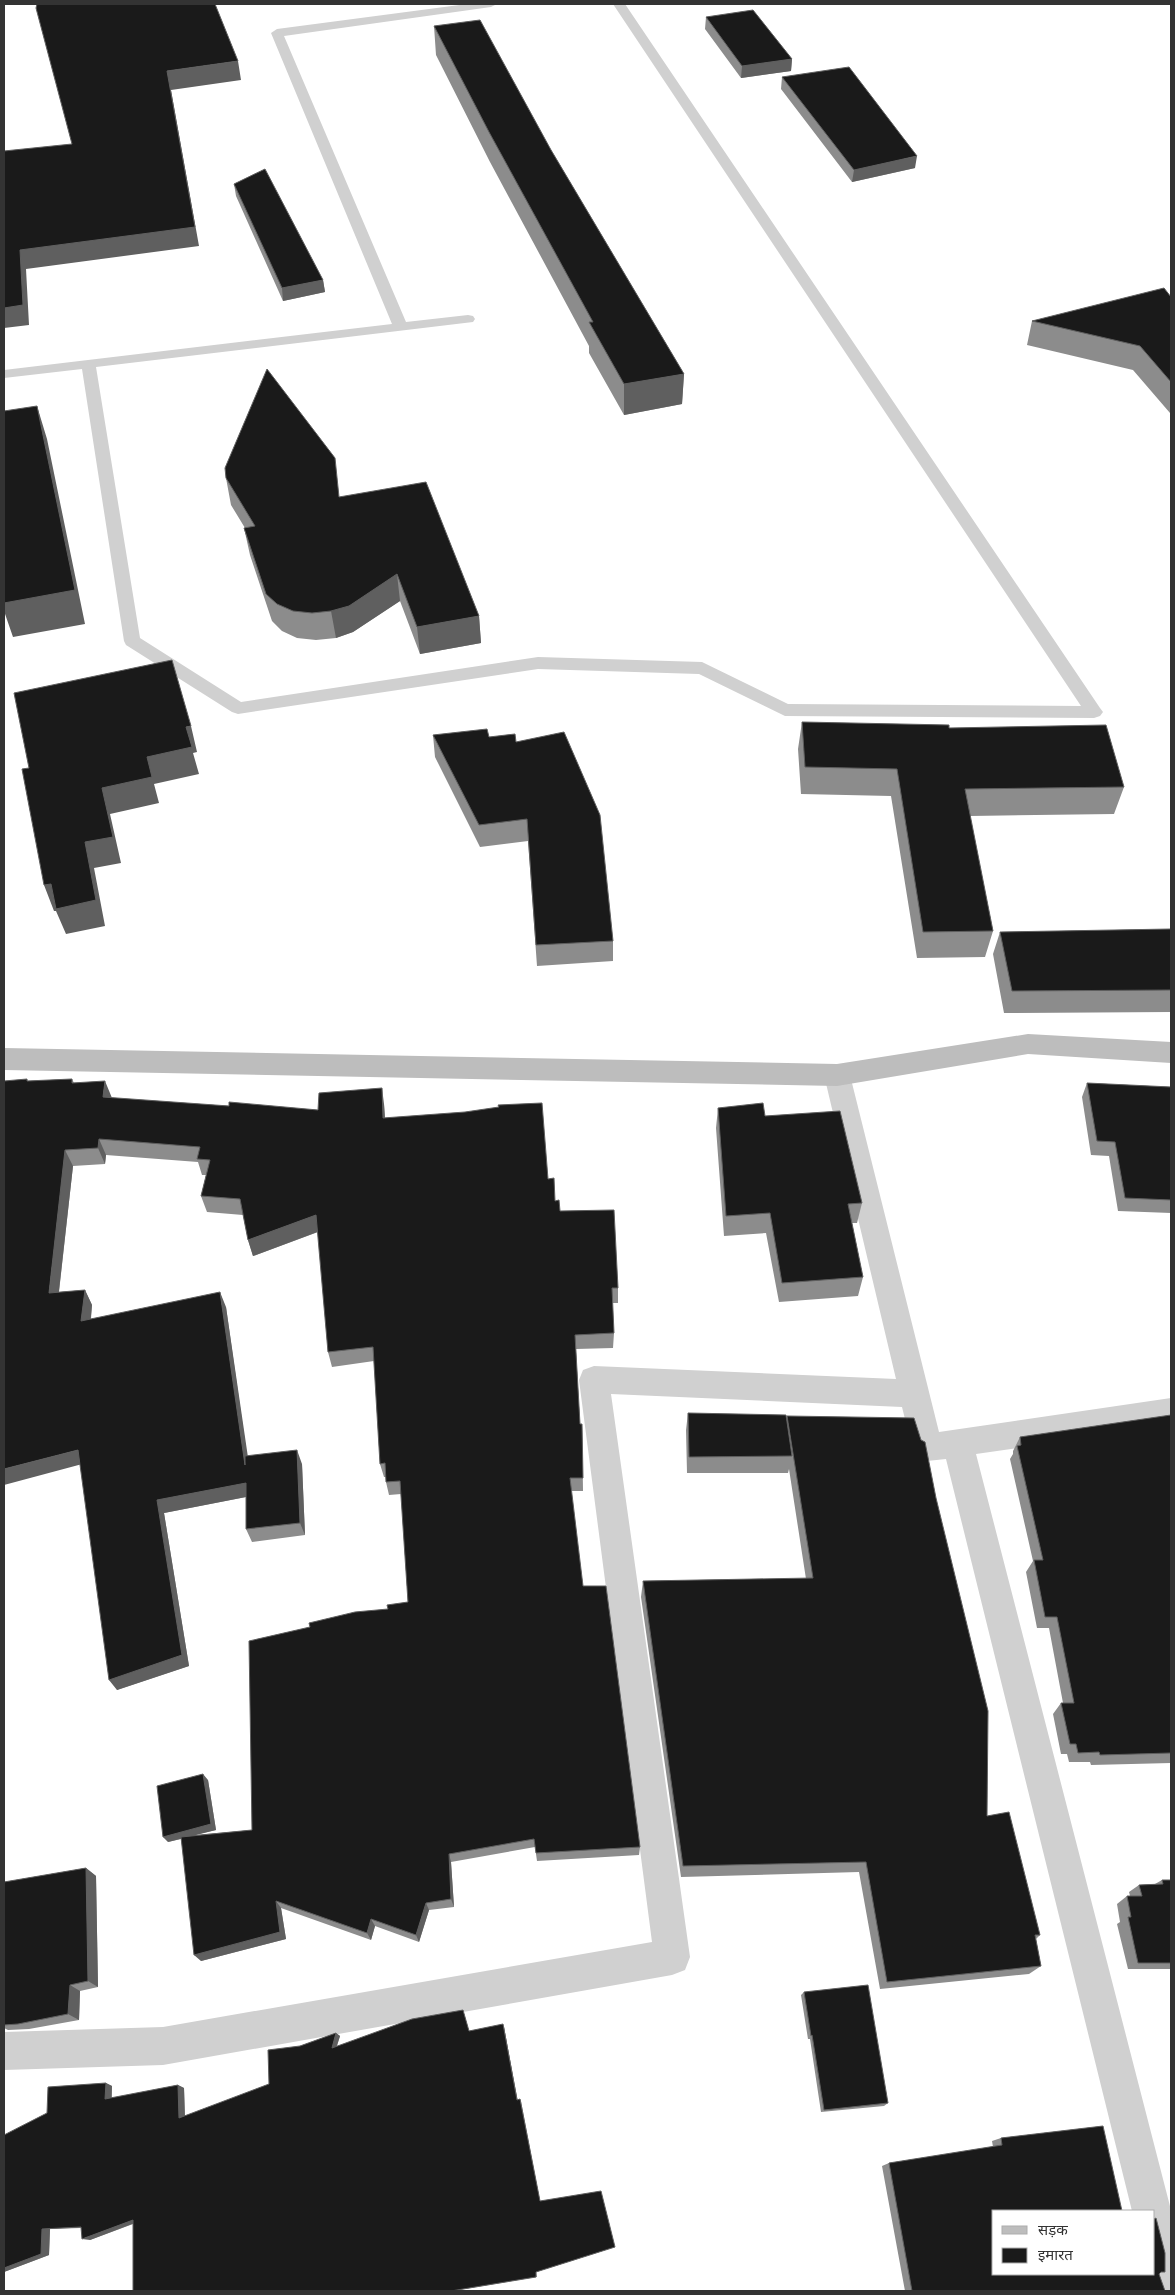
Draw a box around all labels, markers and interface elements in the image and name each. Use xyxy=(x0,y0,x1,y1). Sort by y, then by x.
legend xyxy=(992,2210,1155,2275)
text: सड़क xyxy=(1038,2221,1068,2240)
text: इमारत xyxy=(1038,2246,1073,2265)

